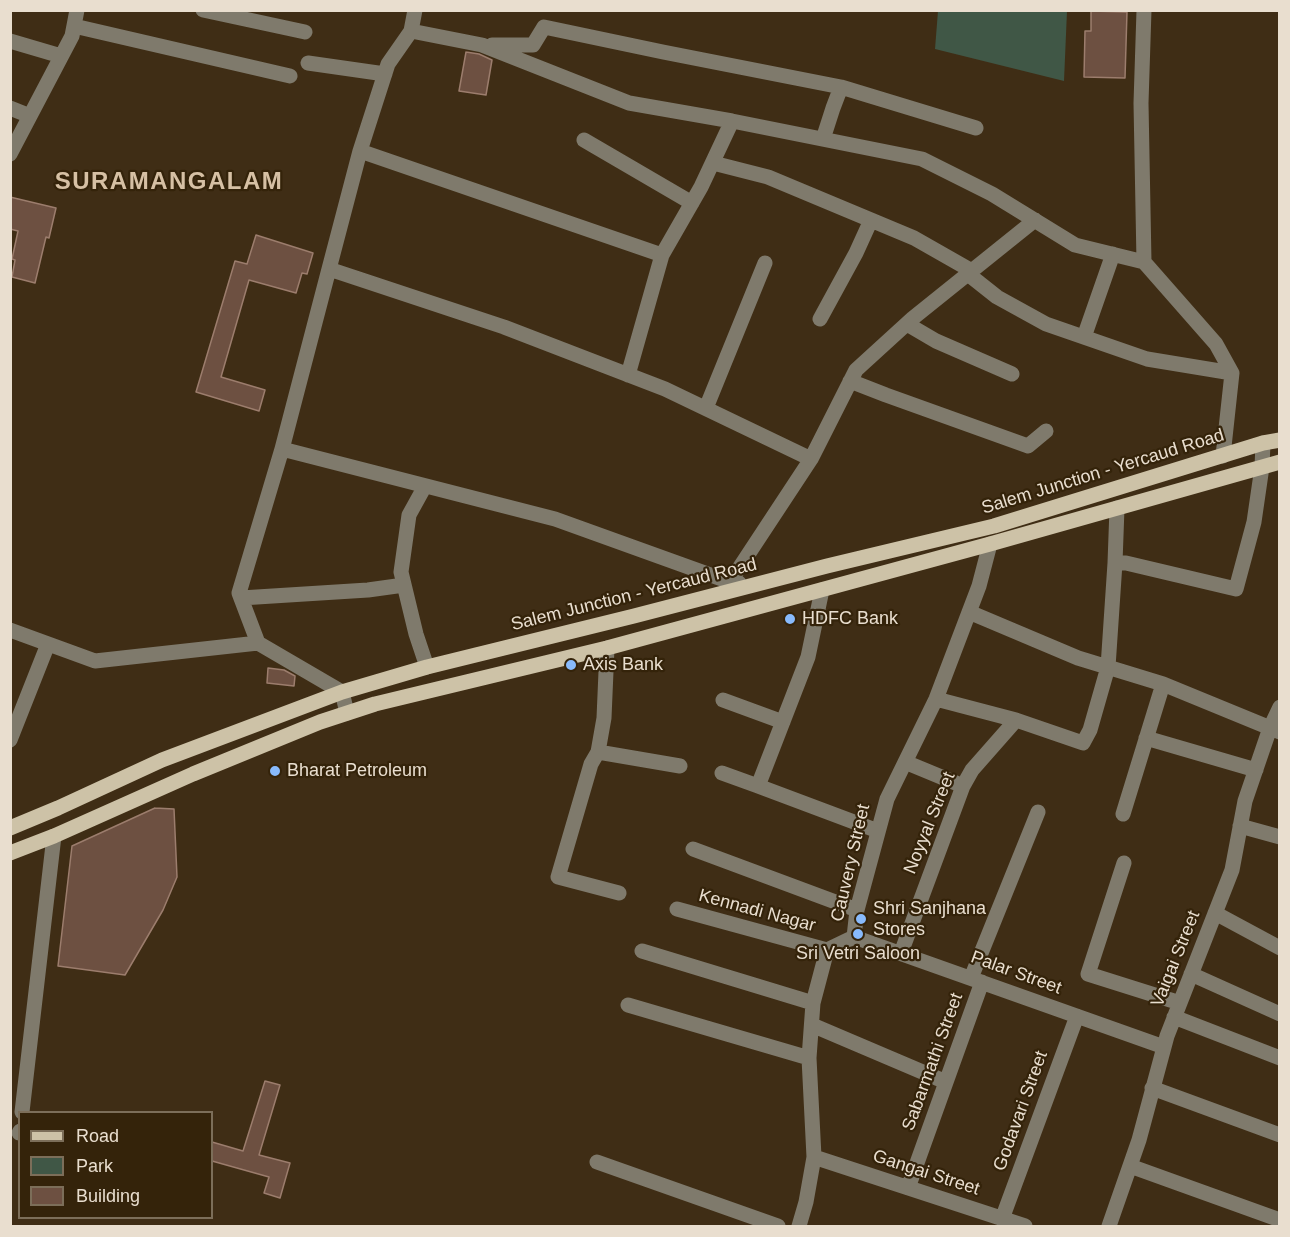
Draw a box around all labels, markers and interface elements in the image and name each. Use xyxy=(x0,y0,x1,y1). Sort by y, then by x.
district label: SURAMANGALAM xyxy=(55,168,283,196)
street label: Salem Junction - Yercaud Road xyxy=(979,425,1227,519)
street label: Salem Junction - Yercaud Road xyxy=(509,554,759,636)
place label: HDFC Bank xyxy=(802,608,898,630)
marker: HDFC Bank xyxy=(783,612,797,626)
place label: Axis Bank xyxy=(583,654,663,676)
marker: Axis Bank xyxy=(564,658,578,672)
place label: Bharat Petroleum xyxy=(287,760,427,782)
marker: Bharat Petroleum xyxy=(268,764,282,778)
street label: Noyyal Street xyxy=(900,769,960,877)
street label: Cauvery Street xyxy=(827,802,875,924)
street label: Kennadi Nagar xyxy=(696,885,818,937)
place label: Shri Sanjhana Stores xyxy=(873,898,986,940)
street label: Vaigai Street xyxy=(1147,908,1205,1010)
marker: Shri Sanjhana Stores xyxy=(854,912,868,926)
marker: Sri Vetri Saloon xyxy=(851,927,865,941)
place label: Sri Vetri Saloon xyxy=(796,943,920,965)
street label: Palar Street xyxy=(968,947,1064,999)
street label: Sabarmathi Street xyxy=(898,990,968,1134)
street label: Godavari Street xyxy=(989,1048,1053,1174)
legend xyxy=(18,1111,213,1219)
text: Road xyxy=(76,1126,119,1146)
street label: Gangai Street xyxy=(870,1146,982,1200)
text: Park xyxy=(76,1156,113,1176)
text: Building xyxy=(76,1186,140,1206)

